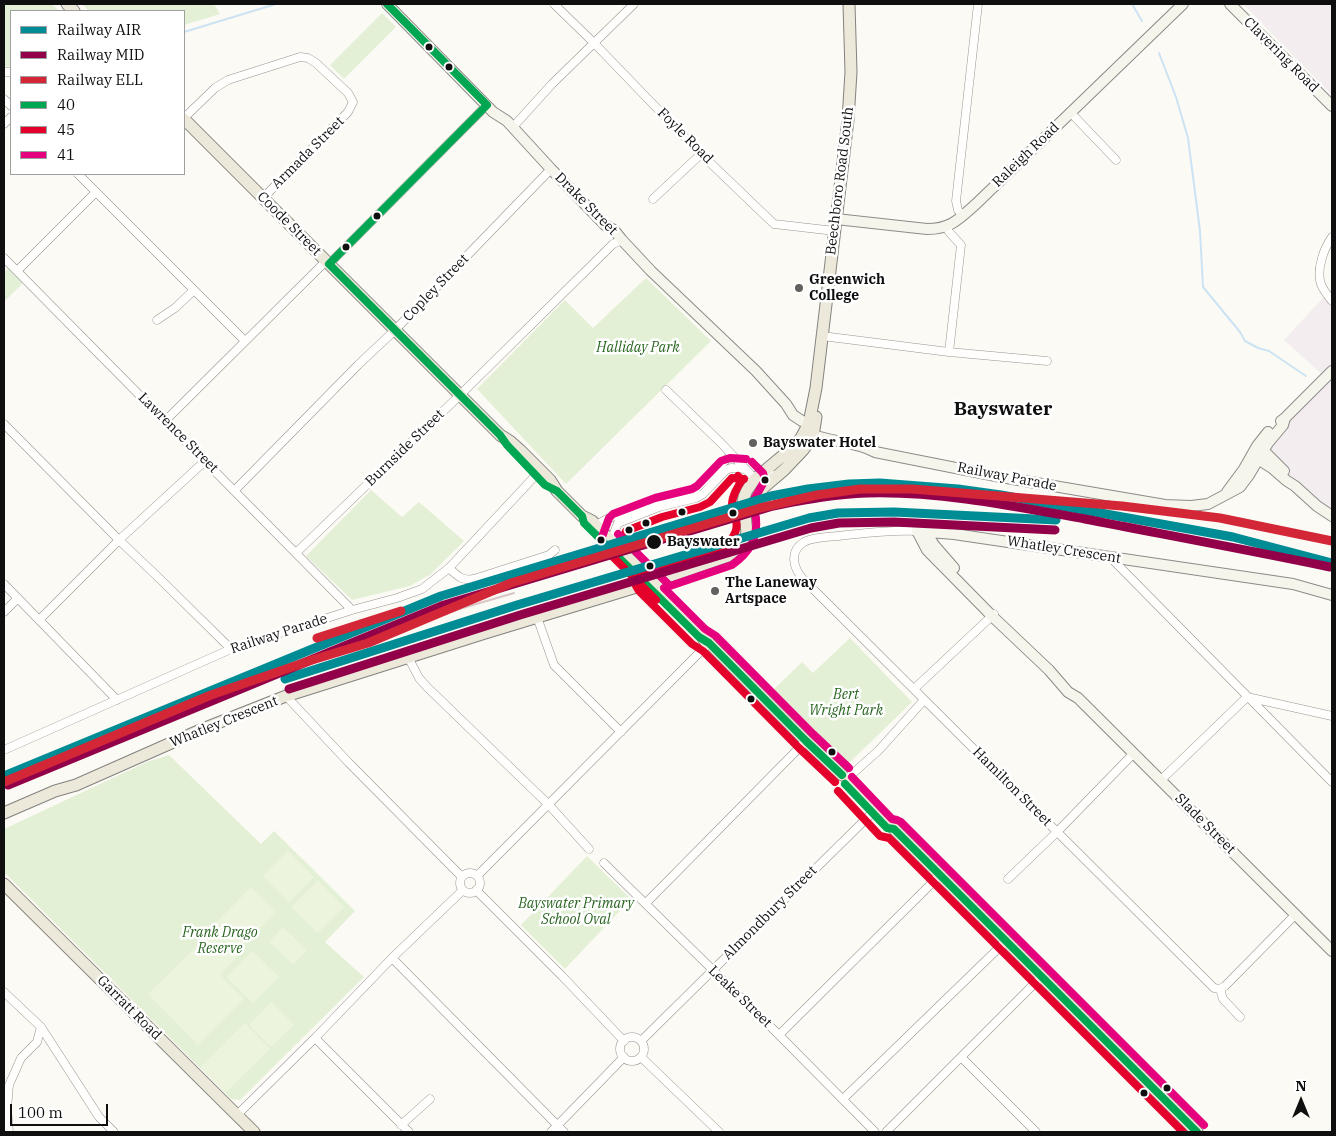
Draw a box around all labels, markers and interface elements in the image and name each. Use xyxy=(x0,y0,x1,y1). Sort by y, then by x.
legend xyxy=(10,10,185,175)
street label: Clavering Road xyxy=(1240,14,1322,96)
text: Railway AIR xyxy=(57,20,141,39)
unlabelled marker xyxy=(424,42,434,52)
text: Railway MID xyxy=(57,45,144,64)
unlabelled marker xyxy=(444,62,454,72)
text: Railway ELL xyxy=(57,70,143,89)
text: 40 xyxy=(57,95,75,114)
street label: Foyle Road xyxy=(654,105,716,167)
street label: Beechboro Road South xyxy=(823,106,857,256)
street label: Armada Street xyxy=(268,113,348,193)
street label: Raleigh Road xyxy=(989,119,1063,191)
text: 45 xyxy=(57,120,75,139)
text: 41 xyxy=(57,145,75,164)
street label: Drake Street xyxy=(551,169,621,239)
street label: Coode Street xyxy=(254,189,324,259)
unlabelled marker xyxy=(372,211,382,221)
unlabelled marker xyxy=(341,242,351,252)
street label: Copley Street xyxy=(400,251,472,325)
place label: Greenwich College xyxy=(809,272,885,304)
marker: Greenwich College xyxy=(793,282,805,294)
park label: Halliday Park xyxy=(596,340,680,356)
street label: Lawrence Street xyxy=(134,389,222,477)
district label: Bayswater xyxy=(954,399,1052,421)
street label: Burnside Street xyxy=(362,406,448,490)
place label: Bayswater Hotel xyxy=(763,435,876,451)
marker: Bayswater Hotel xyxy=(747,437,759,449)
street label: Railway Parade xyxy=(956,459,1058,495)
unlabelled marker xyxy=(760,475,770,485)
unlabelled marker xyxy=(677,507,687,517)
unlabelled marker xyxy=(728,508,738,518)
unlabelled marker xyxy=(641,518,651,528)
unlabelled marker xyxy=(624,525,634,535)
marker: Bayswater xyxy=(645,533,663,551)
street label: Whatley Crescent xyxy=(1006,533,1122,567)
place label: Bayswater xyxy=(667,534,740,550)
unlabelled marker xyxy=(596,535,606,545)
unlabelled marker xyxy=(645,561,655,571)
place label: The Laneway Artspace xyxy=(725,575,817,608)
marker: The Laneway Artspace xyxy=(709,585,721,597)
street label: Railway Parade xyxy=(229,610,329,658)
park label: Bert Wright Park xyxy=(809,687,883,720)
street label: Whatley Crescent xyxy=(168,693,280,751)
unlabelled marker xyxy=(746,694,756,704)
street label: Hamilton Street xyxy=(969,744,1055,830)
unlabelled marker xyxy=(827,747,837,757)
street label: Slade Street xyxy=(1171,790,1239,858)
street label: Almondbury Street xyxy=(719,862,821,964)
park label: Bayswater Primary School Oval xyxy=(518,896,634,929)
park label: Frank Drago Reserve xyxy=(182,925,258,958)
street label: Leake Street xyxy=(705,963,775,1031)
street label: Garratt Road xyxy=(93,972,165,1044)
north arrow xyxy=(1276,1076,1326,1126)
text: N xyxy=(1295,1077,1307,1095)
unlabelled marker xyxy=(1162,1083,1172,1093)
unlabelled marker xyxy=(1139,1088,1149,1098)
scale bar xyxy=(12,1094,110,1126)
text: 100 m xyxy=(18,1103,63,1122)

